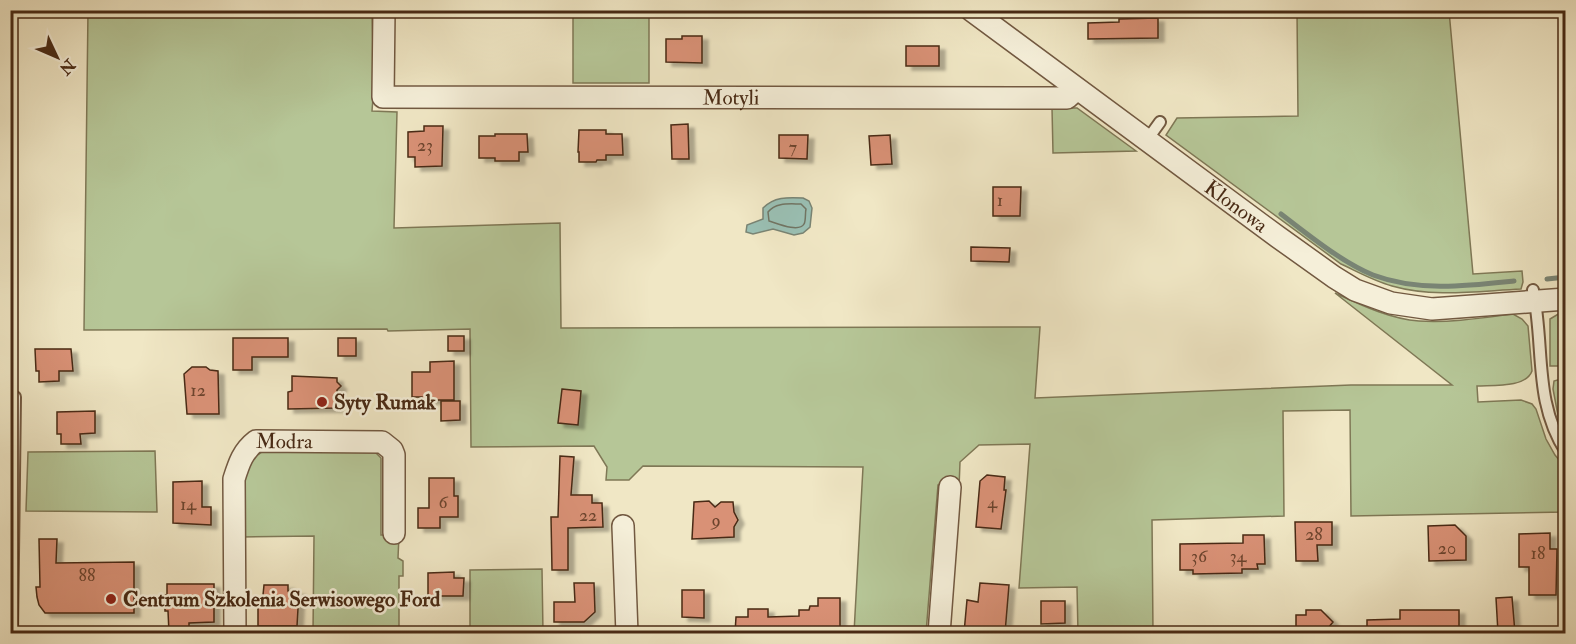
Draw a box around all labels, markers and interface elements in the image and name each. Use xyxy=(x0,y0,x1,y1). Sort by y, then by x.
north arrow xyxy=(27,27,87,87)
text: N xyxy=(54,54,80,79)
street label: Motyli xyxy=(702,84,760,111)
house number: 23 xyxy=(417,134,433,157)
house number: 7 xyxy=(789,136,797,159)
street label: Klonowa xyxy=(1199,174,1274,239)
house number: 1 xyxy=(997,189,1003,212)
house number: 12 xyxy=(190,379,206,402)
place label: Syty Rumak xyxy=(334,389,437,416)
marker: Syty Rumak xyxy=(315,395,329,409)
street label: Modra xyxy=(256,427,313,455)
house number: 6 xyxy=(438,491,448,514)
house number: 4 xyxy=(987,491,998,514)
house number: 14 xyxy=(180,493,197,516)
house number: 22 xyxy=(579,504,597,527)
house number: 9 xyxy=(709,509,721,532)
house number: 28 xyxy=(1305,523,1323,546)
house number: 20 xyxy=(1438,537,1456,560)
house number: 18 xyxy=(1531,542,1545,565)
house number: 36 xyxy=(1191,545,1208,568)
house number: 34 xyxy=(1230,545,1248,568)
house number: 88 xyxy=(79,564,95,587)
place label: Centrum Szkolenia Serwisowego Ford xyxy=(123,586,441,613)
marker: Centrum Szkolenia Serwisowego Ford xyxy=(104,592,118,606)

